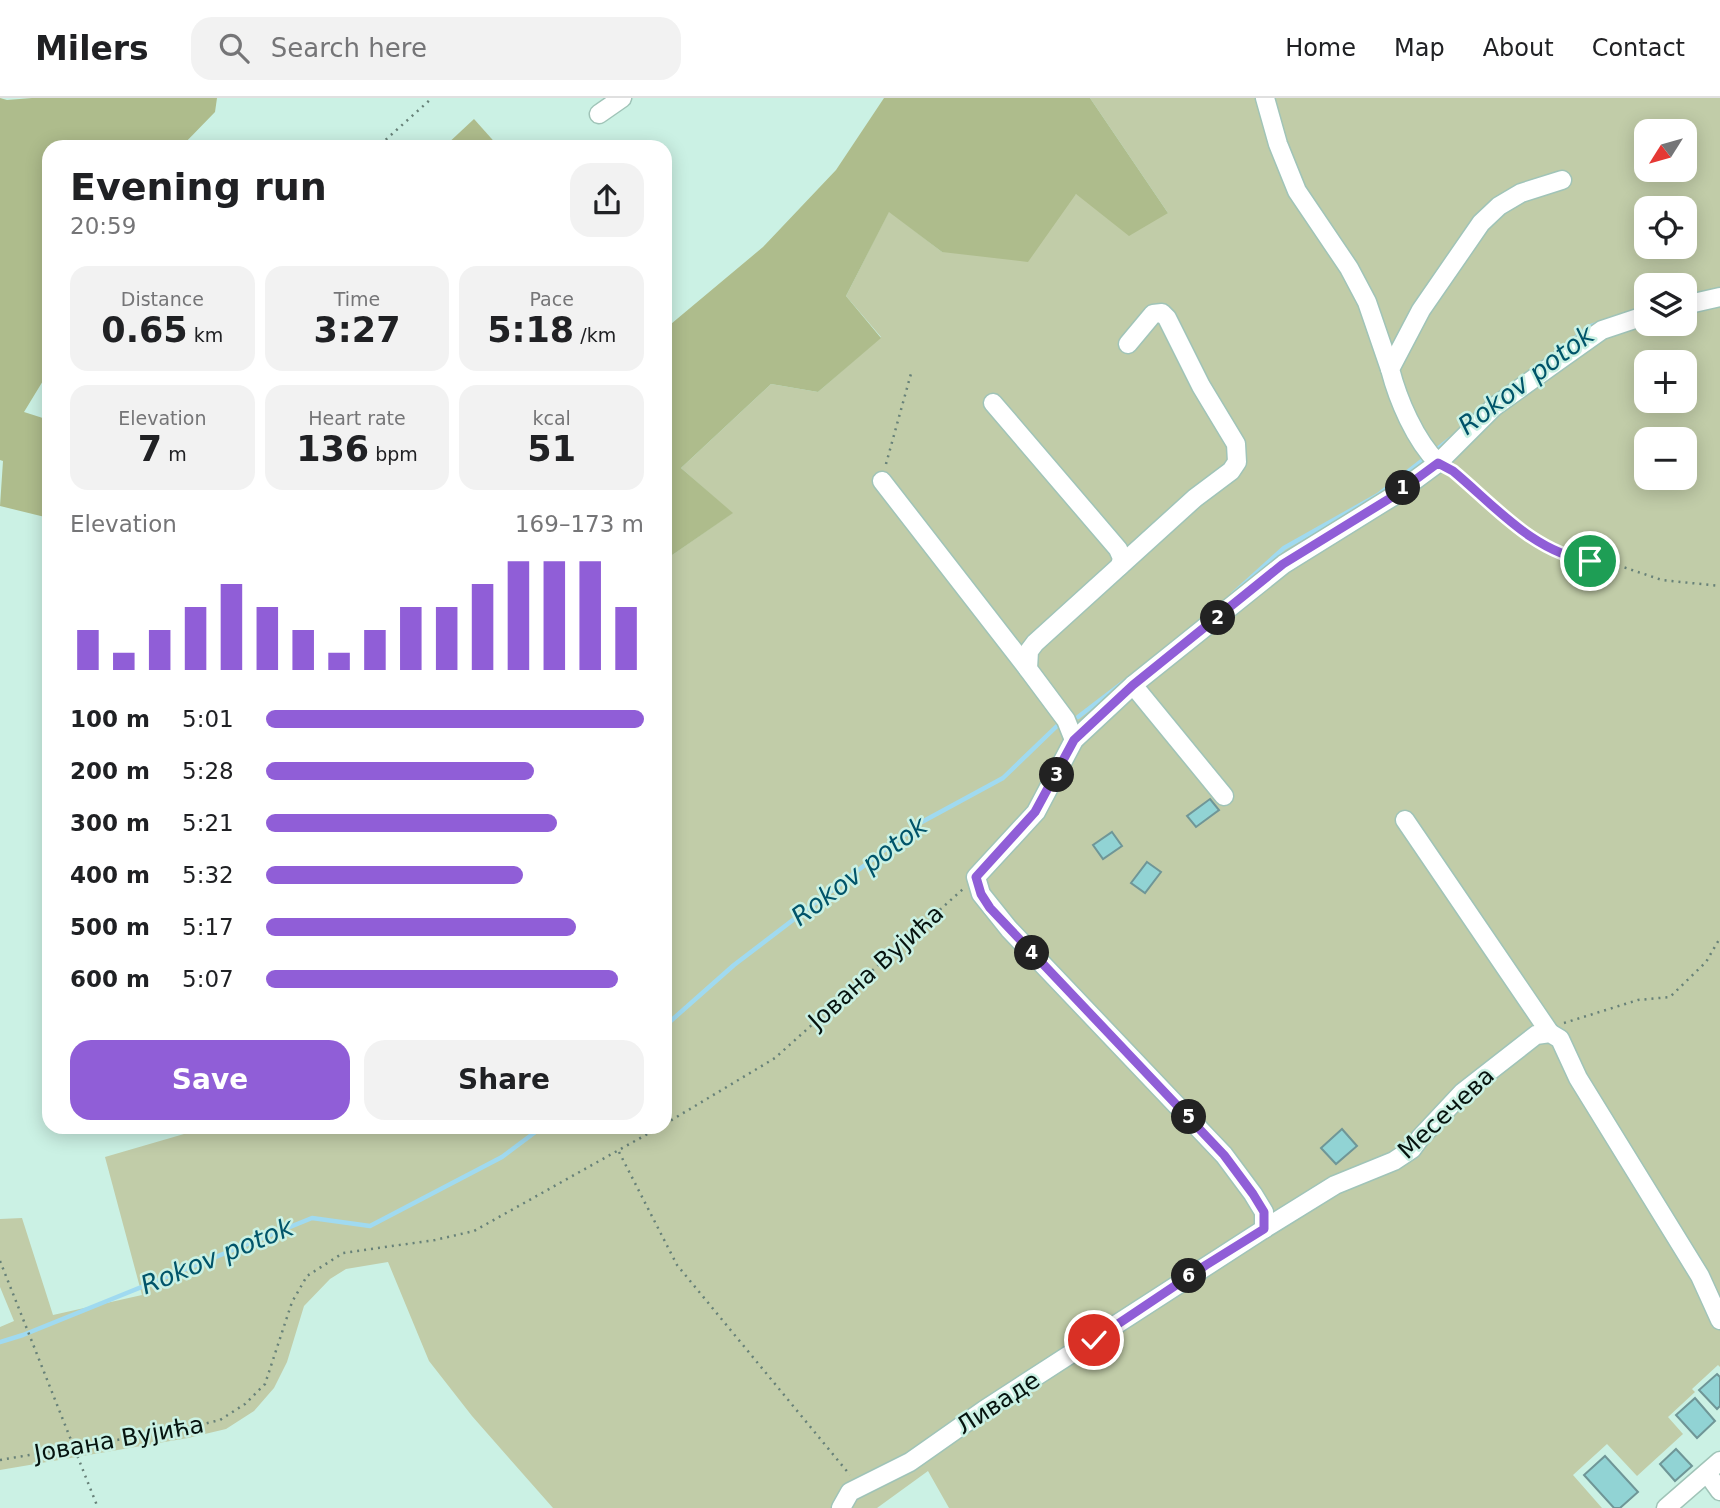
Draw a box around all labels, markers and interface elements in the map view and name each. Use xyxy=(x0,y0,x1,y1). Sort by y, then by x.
search box xyxy=(191,17,681,80)
text: Milers xyxy=(35,29,149,68)
icon: search xyxy=(215,29,253,67)
text: Search here xyxy=(271,33,427,63)
text: Home xyxy=(1285,34,1356,62)
text: Map xyxy=(1394,34,1445,62)
text: About xyxy=(1483,34,1554,62)
text: Contact xyxy=(1592,34,1685,62)
north arrow xyxy=(1634,119,1698,182)
map controls xyxy=(1634,119,1697,490)
button: share xyxy=(570,163,644,237)
text: Evening run xyxy=(70,165,327,209)
button: locate xyxy=(1634,196,1697,259)
text: 20:59 xyxy=(70,213,136,239)
button: layers xyxy=(1634,273,1697,336)
text: Distance xyxy=(121,288,204,310)
text: Time xyxy=(334,288,380,310)
text: Pace xyxy=(529,288,574,310)
text: 0.65 xyxy=(101,310,188,350)
text: 3:27 xyxy=(313,310,401,350)
text: 5:18 xyxy=(487,310,574,350)
water label: Rokov potok xyxy=(1452,319,1601,441)
text: km xyxy=(188,324,223,346)
text: /km xyxy=(574,324,616,346)
button: + xyxy=(1634,350,1697,413)
text: Elevation xyxy=(118,407,206,429)
text: Heart rate xyxy=(308,407,406,429)
text: kcal xyxy=(532,407,571,429)
button: − xyxy=(1634,427,1697,490)
text: 7 xyxy=(138,429,162,469)
text: 136 xyxy=(296,429,369,469)
text: 51 xyxy=(527,429,576,469)
text: m xyxy=(162,443,187,465)
text: bpm xyxy=(369,443,418,465)
pin: 1 xyxy=(1386,470,1420,506)
text: 1 xyxy=(1396,476,1409,498)
text: Elevation xyxy=(70,511,177,537)
text: 169–173 m xyxy=(515,511,644,537)
pin xyxy=(1560,531,1620,591)
icon: arrive xyxy=(1571,542,1609,580)
pin: 2 xyxy=(1200,601,1236,636)
text: 2 xyxy=(1211,606,1224,628)
text: 100 m xyxy=(70,706,150,732)
text: 5:01 xyxy=(182,706,234,732)
text: 200 m xyxy=(70,758,150,784)
text: 5:28 xyxy=(182,758,234,784)
pin: 3 xyxy=(1040,758,1074,792)
text: 3 xyxy=(1050,763,1063,785)
text: 300 m xyxy=(70,810,150,836)
text: 5:21 xyxy=(182,810,234,836)
water label: Rokov potok xyxy=(785,810,934,932)
text: 400 m xyxy=(70,862,150,888)
text: 5:32 xyxy=(182,862,234,888)
street label: Јована Вујића xyxy=(801,899,949,1036)
text: 500 m xyxy=(70,914,150,940)
text: 5:17 xyxy=(182,914,234,940)
pin: 4 xyxy=(1014,936,1050,970)
text: 4 xyxy=(1025,941,1038,963)
text: 600 m xyxy=(70,966,150,992)
text: 5:07 xyxy=(182,966,234,992)
button: Save xyxy=(70,1040,350,1120)
button: Share xyxy=(364,1040,644,1120)
street label: Месечева xyxy=(1392,1061,1500,1165)
pin: 5 xyxy=(1172,1100,1206,1134)
text: 5 xyxy=(1182,1105,1195,1127)
water label: Rokov potok xyxy=(136,1211,299,1300)
pin: 6 xyxy=(1172,1258,1206,1294)
text: 6 xyxy=(1182,1264,1195,1286)
pin xyxy=(1064,1310,1124,1370)
icon: check xyxy=(1075,1321,1113,1359)
street label: Ливаде xyxy=(951,1366,1045,1440)
street label: Јована Вујића xyxy=(30,1410,206,1468)

